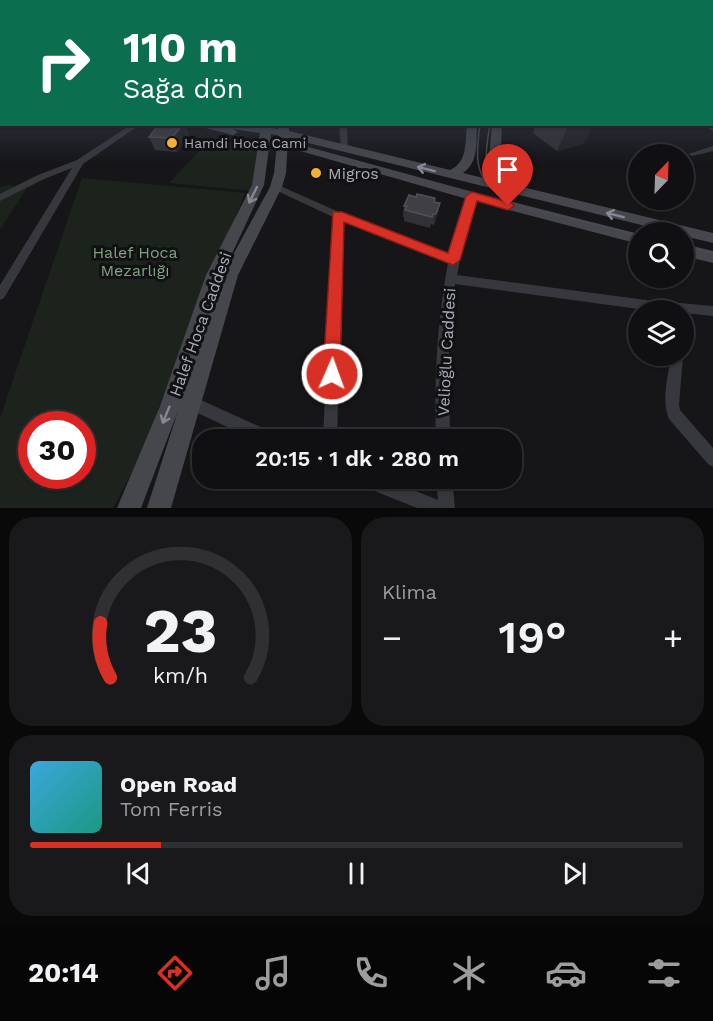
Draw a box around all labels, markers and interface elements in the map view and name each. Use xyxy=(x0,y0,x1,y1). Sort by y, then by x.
text: 110 m xyxy=(123,23,238,72)
icon: right xyxy=(24,24,102,102)
text: Sağa dön xyxy=(123,73,243,105)
place label: Hamdi Hoca Cami xyxy=(184,135,306,151)
marker: Hamdi Hoca Cami xyxy=(165,136,179,150)
pin xyxy=(482,144,533,206)
north arrow xyxy=(628,144,694,210)
map controls xyxy=(628,144,694,366)
icon: arrive xyxy=(491,153,524,186)
one-way arrow xyxy=(416,163,435,174)
place label: Migros xyxy=(328,164,379,183)
marker: Migros xyxy=(309,166,323,180)
one-way arrow xyxy=(247,186,259,204)
one-way arrow xyxy=(606,209,625,221)
button: search xyxy=(628,222,694,288)
park label: Halef Hoca Mezarlığı xyxy=(92,243,178,280)
street label: Halef Hoca Caddesi xyxy=(166,249,235,399)
street label: Velioğlu Caddesi xyxy=(434,287,459,417)
button: layers xyxy=(628,300,694,366)
position arrow xyxy=(300,342,364,406)
one-way arrow xyxy=(160,406,171,424)
speed limit sign: 30 xyxy=(18,411,96,489)
text: 20:15 · 1 dk · 280 m xyxy=(255,446,459,471)
text: Klima xyxy=(382,580,437,604)
text: 23 xyxy=(143,594,218,667)
text: 19° xyxy=(498,611,567,664)
text: − xyxy=(382,618,402,657)
text: + xyxy=(663,618,683,657)
text: km/h xyxy=(153,664,208,689)
text: Open Road xyxy=(120,772,237,797)
text: Tom Ferris xyxy=(120,797,223,821)
icon: previous xyxy=(122,857,155,890)
icon: pause xyxy=(340,857,373,890)
icon: next xyxy=(558,857,591,890)
icon: directions xyxy=(154,952,196,994)
icon: music xyxy=(252,952,294,994)
icon: phone xyxy=(350,952,392,994)
icon: climate xyxy=(448,952,490,994)
icon: car xyxy=(545,952,587,994)
icon: filters xyxy=(643,952,685,994)
text: 20:14 xyxy=(28,957,99,989)

